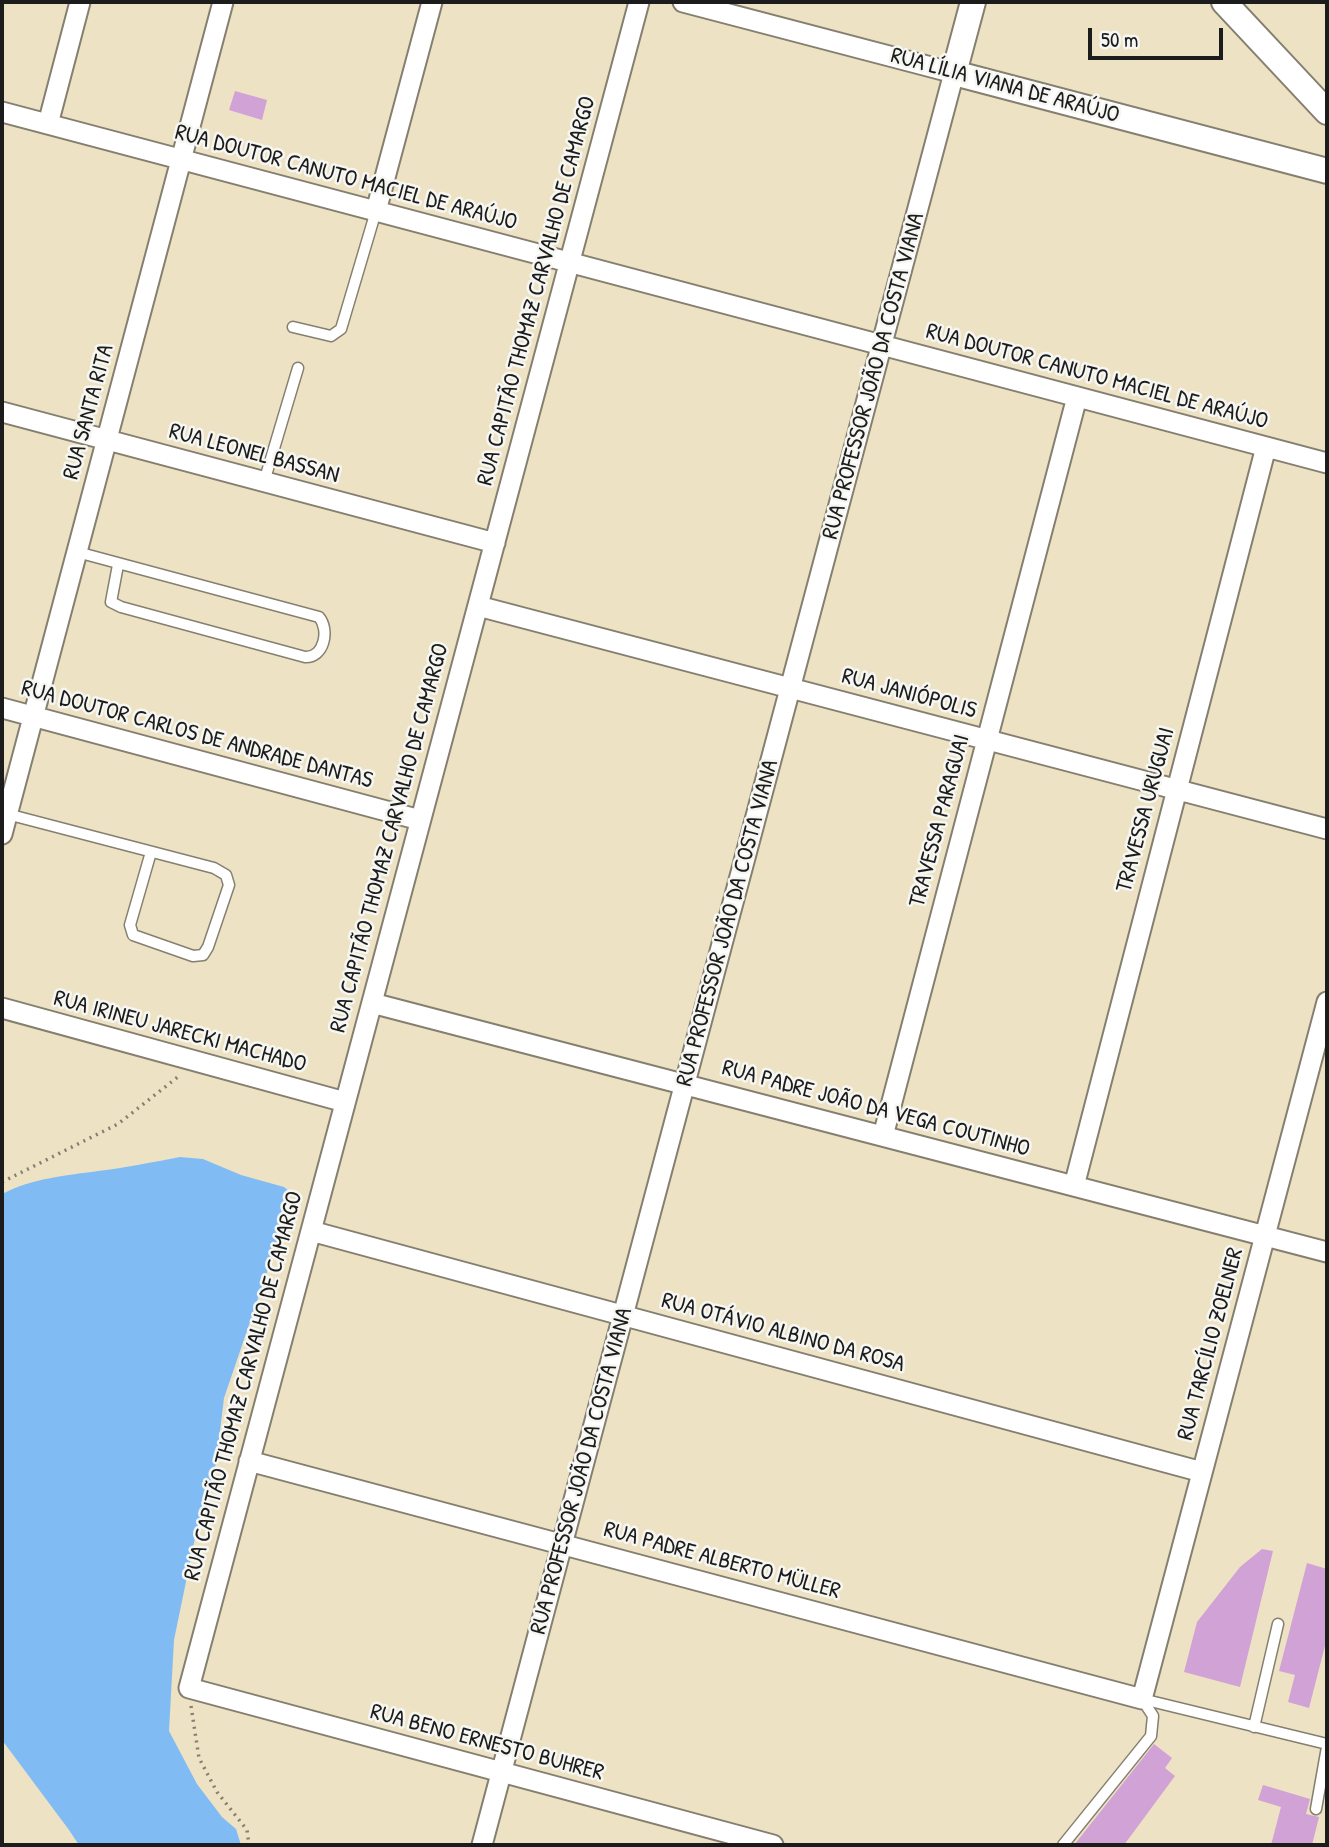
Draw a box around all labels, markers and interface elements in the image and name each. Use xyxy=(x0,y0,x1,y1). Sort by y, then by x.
scale bar xyxy=(1091,14,1226,58)
text: 50 m xyxy=(1101,25,1138,54)
street label: RUA LÍLIA VIANA DE ARAÚJO xyxy=(888,42,1122,130)
street label: RUA CAPITÃO THOMAZ CARVALHO DE CAMARGO xyxy=(472,94,602,488)
street label: RUA DOUTOR CANUTO MACIEL DE ARAÚJO xyxy=(172,119,520,237)
street label: RUA PROFESSOR JOÃO DA COSTA VIANA xyxy=(817,210,931,542)
street label: RUA DOUTOR CANUTO MACIEL DE ARAÚJO xyxy=(923,318,1271,436)
street label: RUA SANTA RITA xyxy=(58,341,120,483)
street label: RUA LEONEL BASSAN xyxy=(166,418,342,490)
street label: RUA CAPITÃO THOMAZ CARVALHO DE CAMARGO xyxy=(325,641,455,1035)
street label: RUA JANIÓPOLIS xyxy=(839,663,979,725)
street label: RUA DOUTOR CARLOS DE ANDRADE DANTAS xyxy=(18,675,376,795)
street label: TRAVESSA URUGUAI xyxy=(1111,725,1181,895)
street label: TRAVESSA PARAGUAI xyxy=(904,732,976,910)
street label: RUA PROFESSOR JOÃO DA COSTA VIANA xyxy=(671,757,785,1089)
street label: RUA IRINEU JARECKI MACHADO xyxy=(51,985,309,1079)
street label: RUA PADRE JOÃO DA VEGA COUTINHO xyxy=(719,1055,1033,1163)
street label: RUA CAPITÃO THOMAZ CARVALHO DE CAMARGO xyxy=(179,1189,309,1583)
street label: RUA TARCÍLIO ZOELNER xyxy=(1172,1245,1250,1443)
street label: RUA OTÁVIO ALBINO DA ROSA xyxy=(658,1287,908,1379)
street label: RUA PROFESSOR JOÃO DA COSTA VIANA xyxy=(525,1305,639,1637)
street label: RUA PADRE ALBERTO MÜLLER xyxy=(601,1516,843,1606)
street label: RUA BENO ERNESTO BUHRER xyxy=(367,1699,607,1787)

